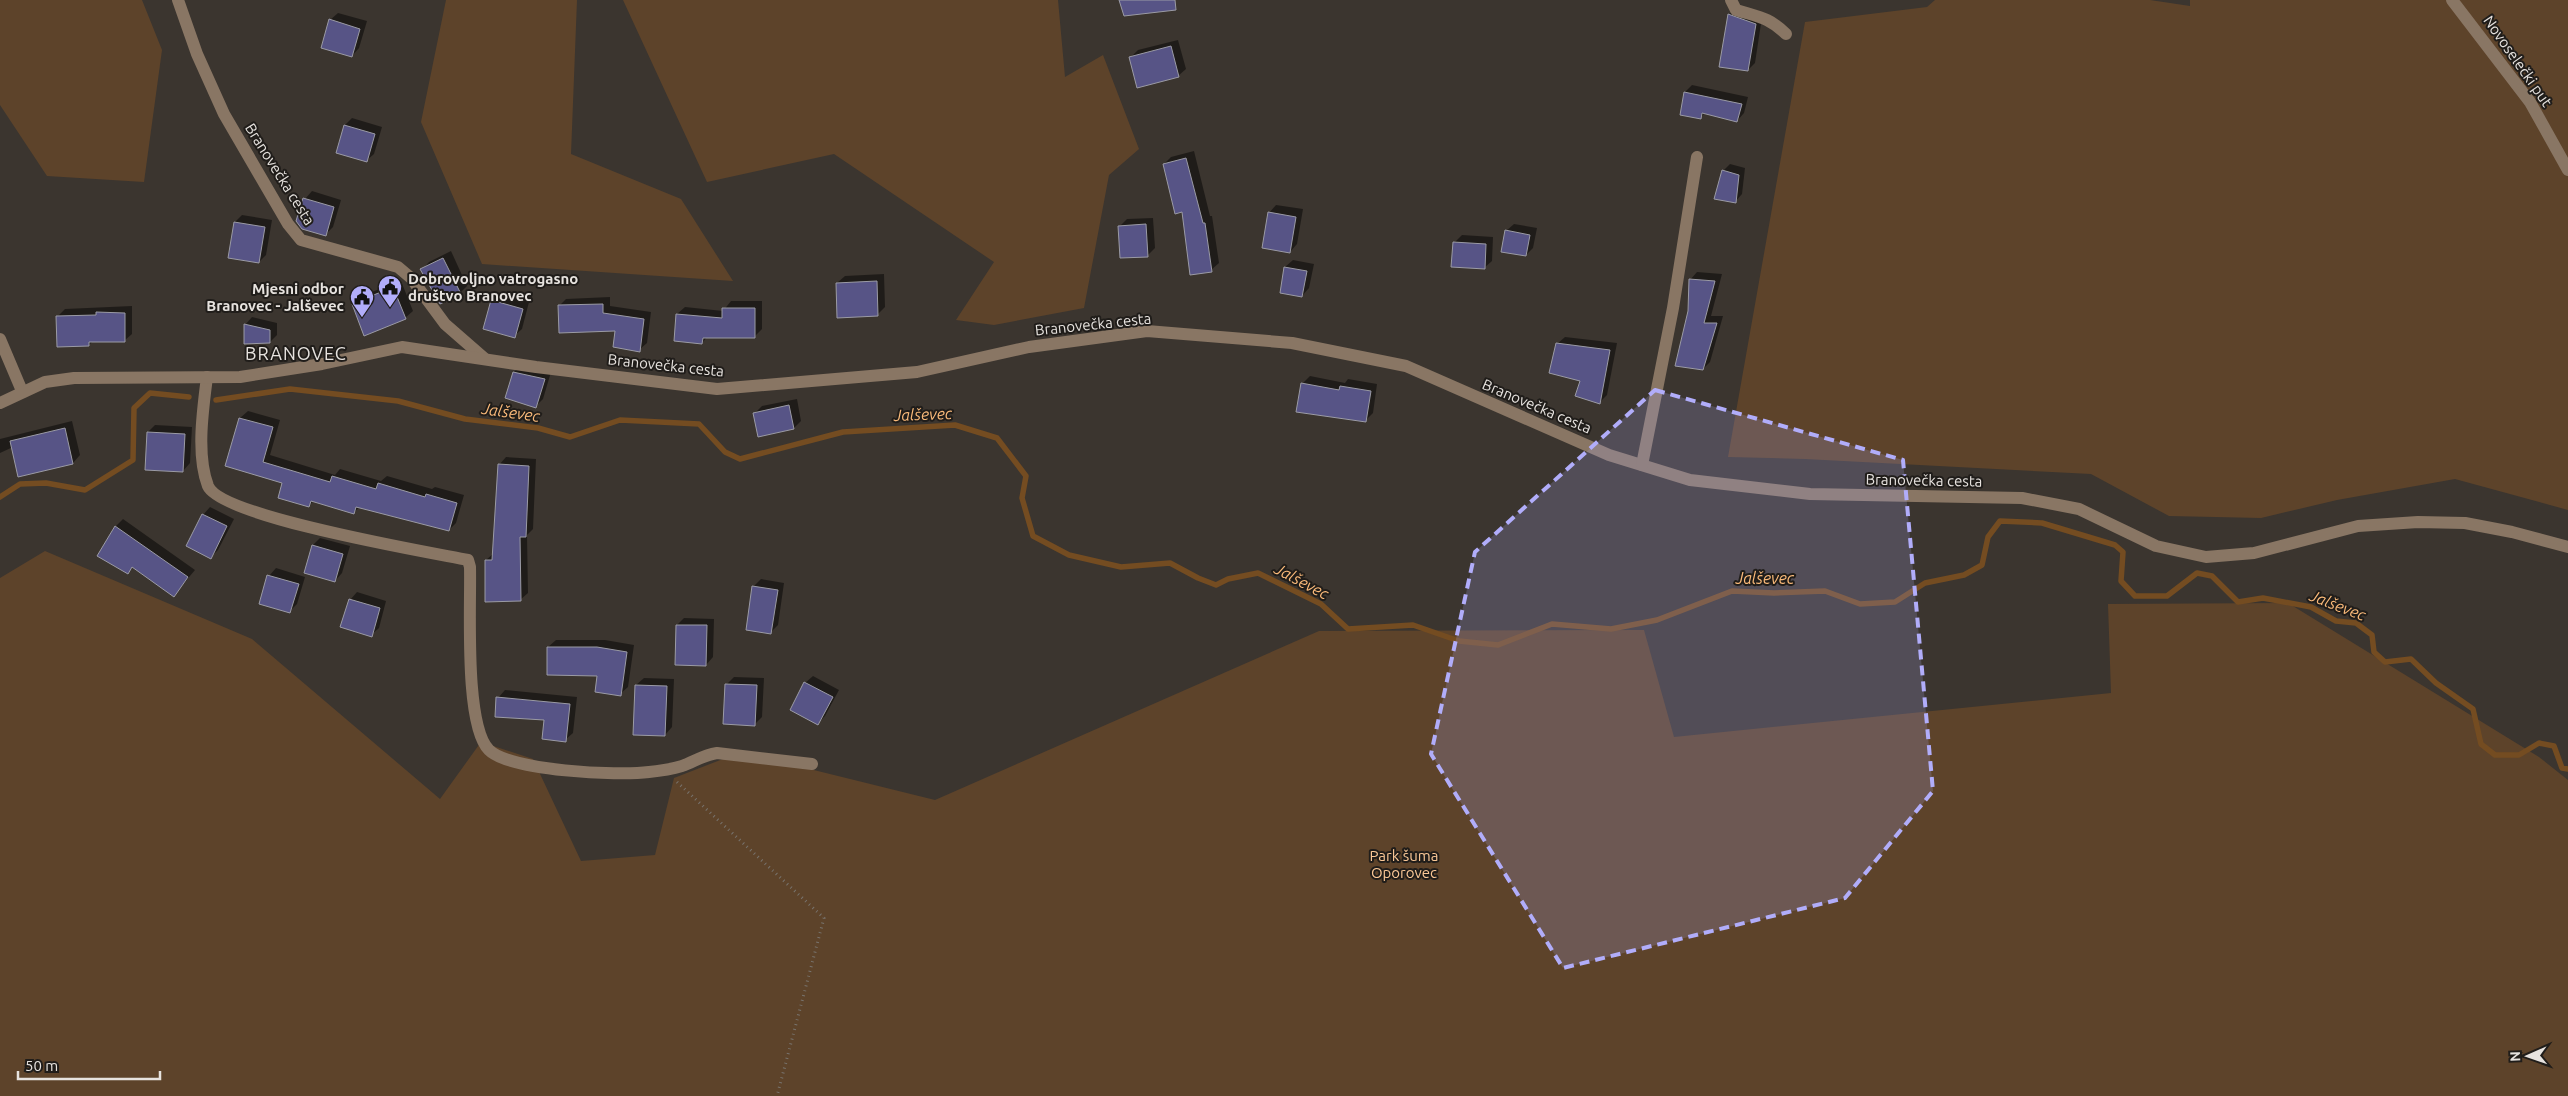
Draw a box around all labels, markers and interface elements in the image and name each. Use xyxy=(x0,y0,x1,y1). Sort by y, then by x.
street label: Novoselečki put xyxy=(2480,12,2556,110)
street label: Branovečka cesta xyxy=(242,120,318,228)
place label: Dobrovoljno vatrogasno društvo Branovec xyxy=(408,270,578,304)
public building icon: Dobrovoljno vatrogasno društvo Branovec xyxy=(377,274,403,308)
place label: Mjesni odbor Branovec - Jalševec xyxy=(206,280,345,314)
public building icon: Mjesni odbor Branovec - Jalševec xyxy=(349,284,375,318)
street label: Branovečka cesta xyxy=(1034,309,1152,339)
district label: BRANOVEC xyxy=(245,343,347,363)
street label: Branovečka cesta xyxy=(607,350,725,380)
street label: Branovečka cesta xyxy=(1480,375,1594,437)
water label: Jalševec xyxy=(480,399,542,425)
water label: Jalševec xyxy=(892,404,953,424)
street label: Branovečka cesta xyxy=(1865,470,1983,490)
water label: Jalševec xyxy=(1271,559,1333,603)
water label: Jalševec xyxy=(1735,569,1795,587)
water label: Jalševec xyxy=(2306,586,2369,624)
park label: Park šuma Oporovec xyxy=(1370,847,1438,881)
north arrow xyxy=(2503,1031,2553,1081)
scale bar xyxy=(18,1048,160,1080)
text: N xyxy=(2507,1051,2523,1062)
text: 50 m xyxy=(25,1057,58,1074)

